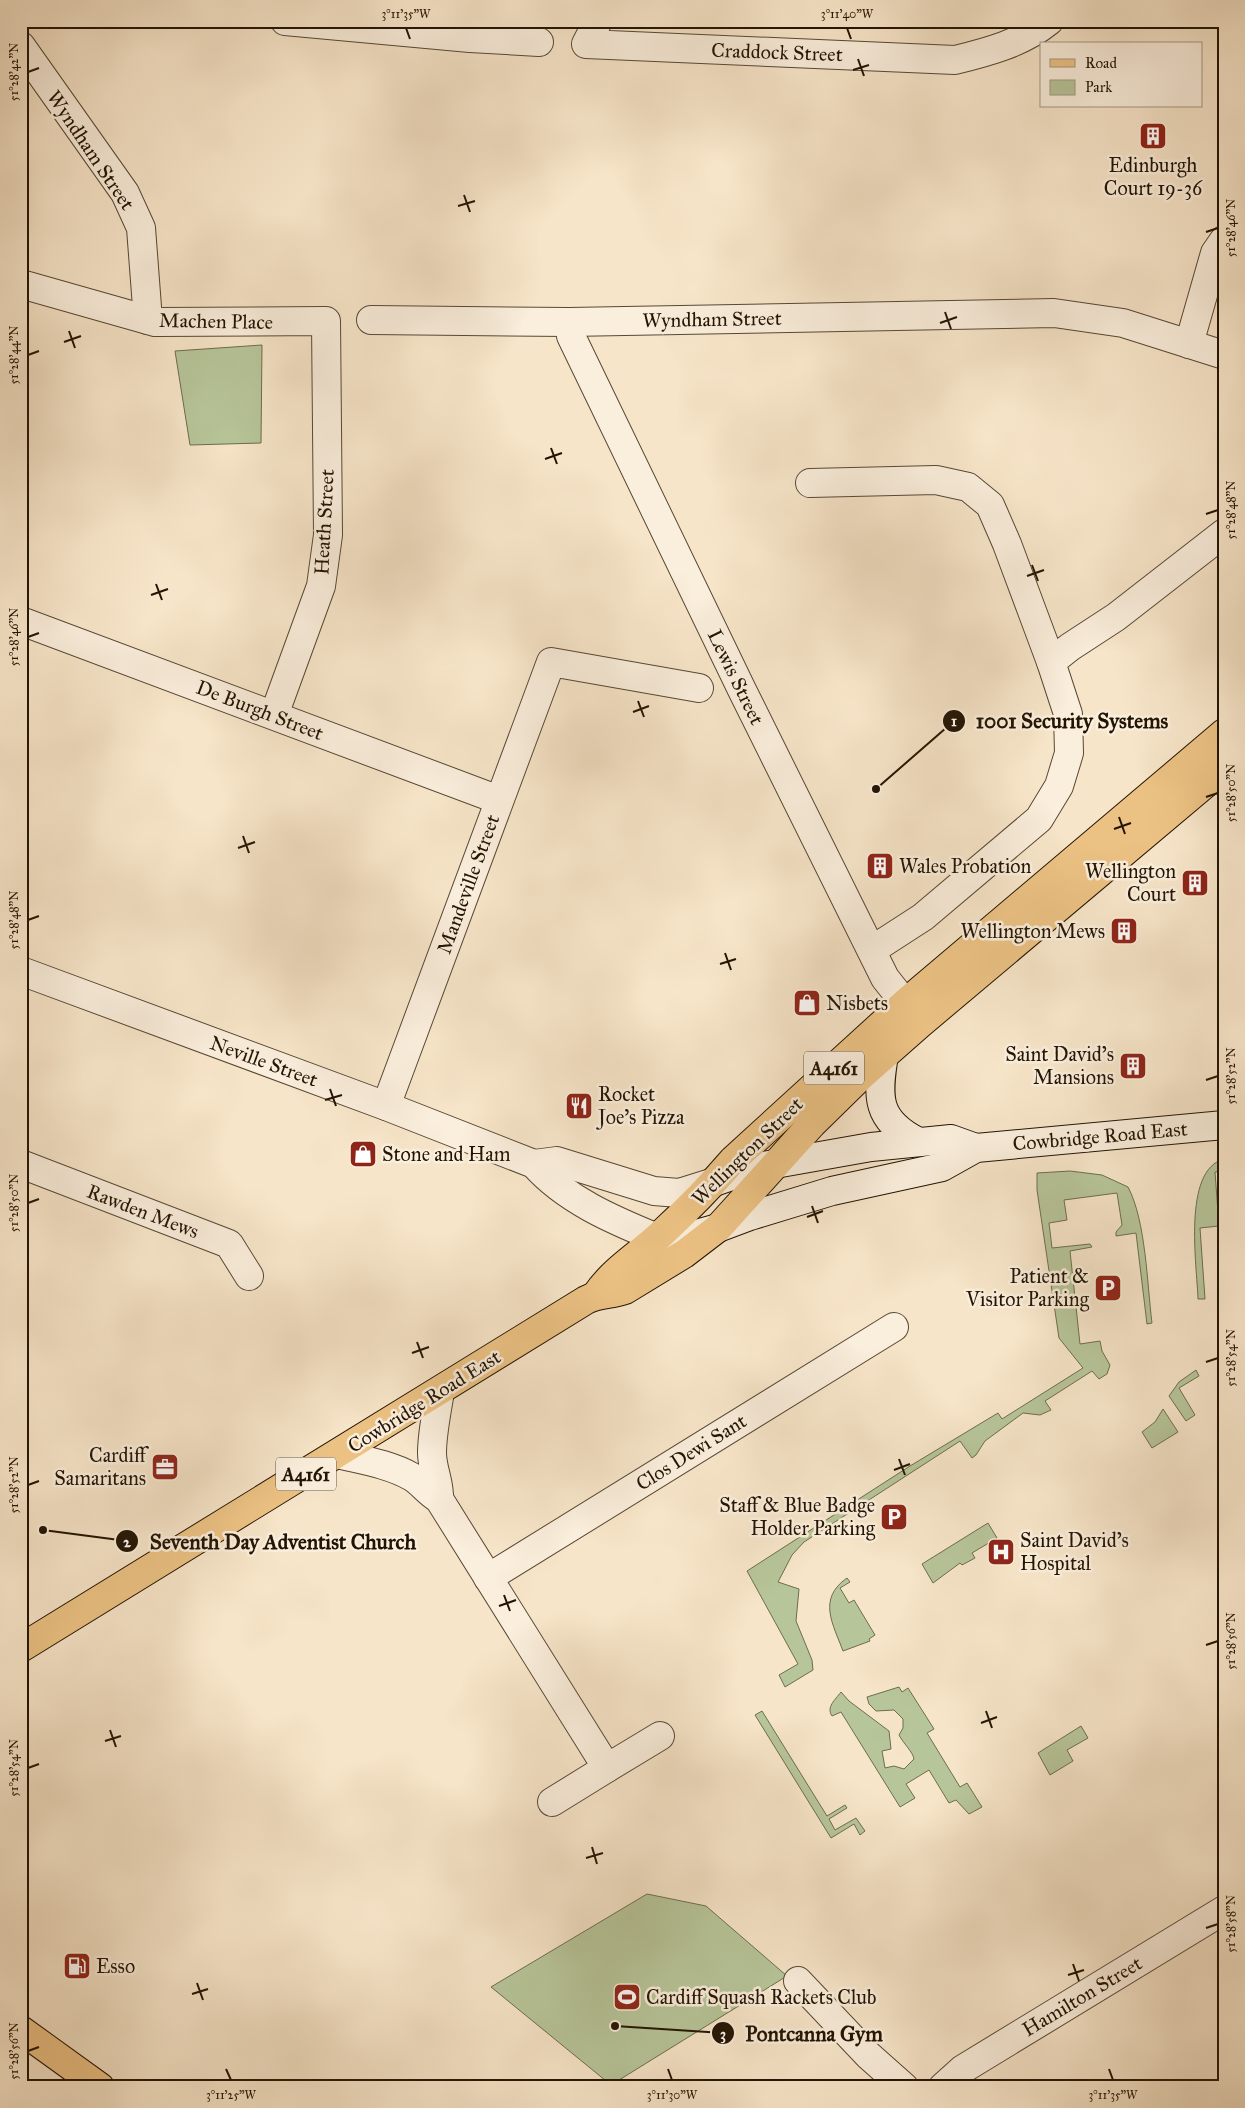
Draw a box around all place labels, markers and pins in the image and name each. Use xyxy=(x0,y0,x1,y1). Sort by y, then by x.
building icon: Edinburgh Court 19-36 xyxy=(1138,121,1168,151)
place label: Edinburgh Court 19-36 xyxy=(1104,153,1203,200)
callout: 1001 Security Systems xyxy=(941,703,1178,739)
building icon: Wales Probation xyxy=(865,851,895,881)
place label: Wales Probation xyxy=(899,854,1032,878)
place label: Wellington Court xyxy=(1085,859,1176,906)
building icon: Wellington Court xyxy=(1180,868,1210,898)
building icon: Wellington Mews xyxy=(1109,916,1139,946)
place label: Wellington Mews xyxy=(960,919,1105,944)
shop icon: Nisbets xyxy=(792,988,822,1018)
place label: Nisbets xyxy=(826,991,888,1015)
place label: Saint David's Mansions xyxy=(1005,1042,1114,1089)
building icon: Saint David's Mansions xyxy=(1118,1051,1148,1081)
place label: Rocket Joe's Pizza xyxy=(596,1082,685,1130)
restaurant icon: Rocket Joe's Pizza xyxy=(564,1091,594,1121)
shop icon: Stone and Ham xyxy=(348,1139,378,1169)
place label: Stone and Ham xyxy=(382,1142,511,1166)
place label: Patient & Visitor Parking xyxy=(965,1264,1090,1312)
parking icon: Patient & Visitor Parking xyxy=(1093,1273,1123,1303)
place label: Cardiff Samaritans xyxy=(54,1443,149,1490)
office icon: Cardiff Samaritans xyxy=(150,1452,180,1482)
place label: Staff & Blue Badge Holder Parking xyxy=(719,1493,876,1541)
parking icon: Staff & Blue Badge Holder Parking xyxy=(879,1502,909,1532)
callout: Seventh Day Adventist Church xyxy=(115,1523,426,1559)
place label: Saint David's Hospital xyxy=(1020,1528,1129,1575)
hospital icon: Saint David's Hospital xyxy=(986,1537,1016,1567)
fuel station icon: Esso xyxy=(62,1951,92,1981)
place label: Esso xyxy=(96,1954,135,1978)
sports icon: Cardiff Squash Rackets Club xyxy=(612,1982,642,2012)
place label: Cardiff Squash Rackets Club xyxy=(646,1985,877,2010)
callout: Pontcanna Gym xyxy=(710,2015,893,2051)

